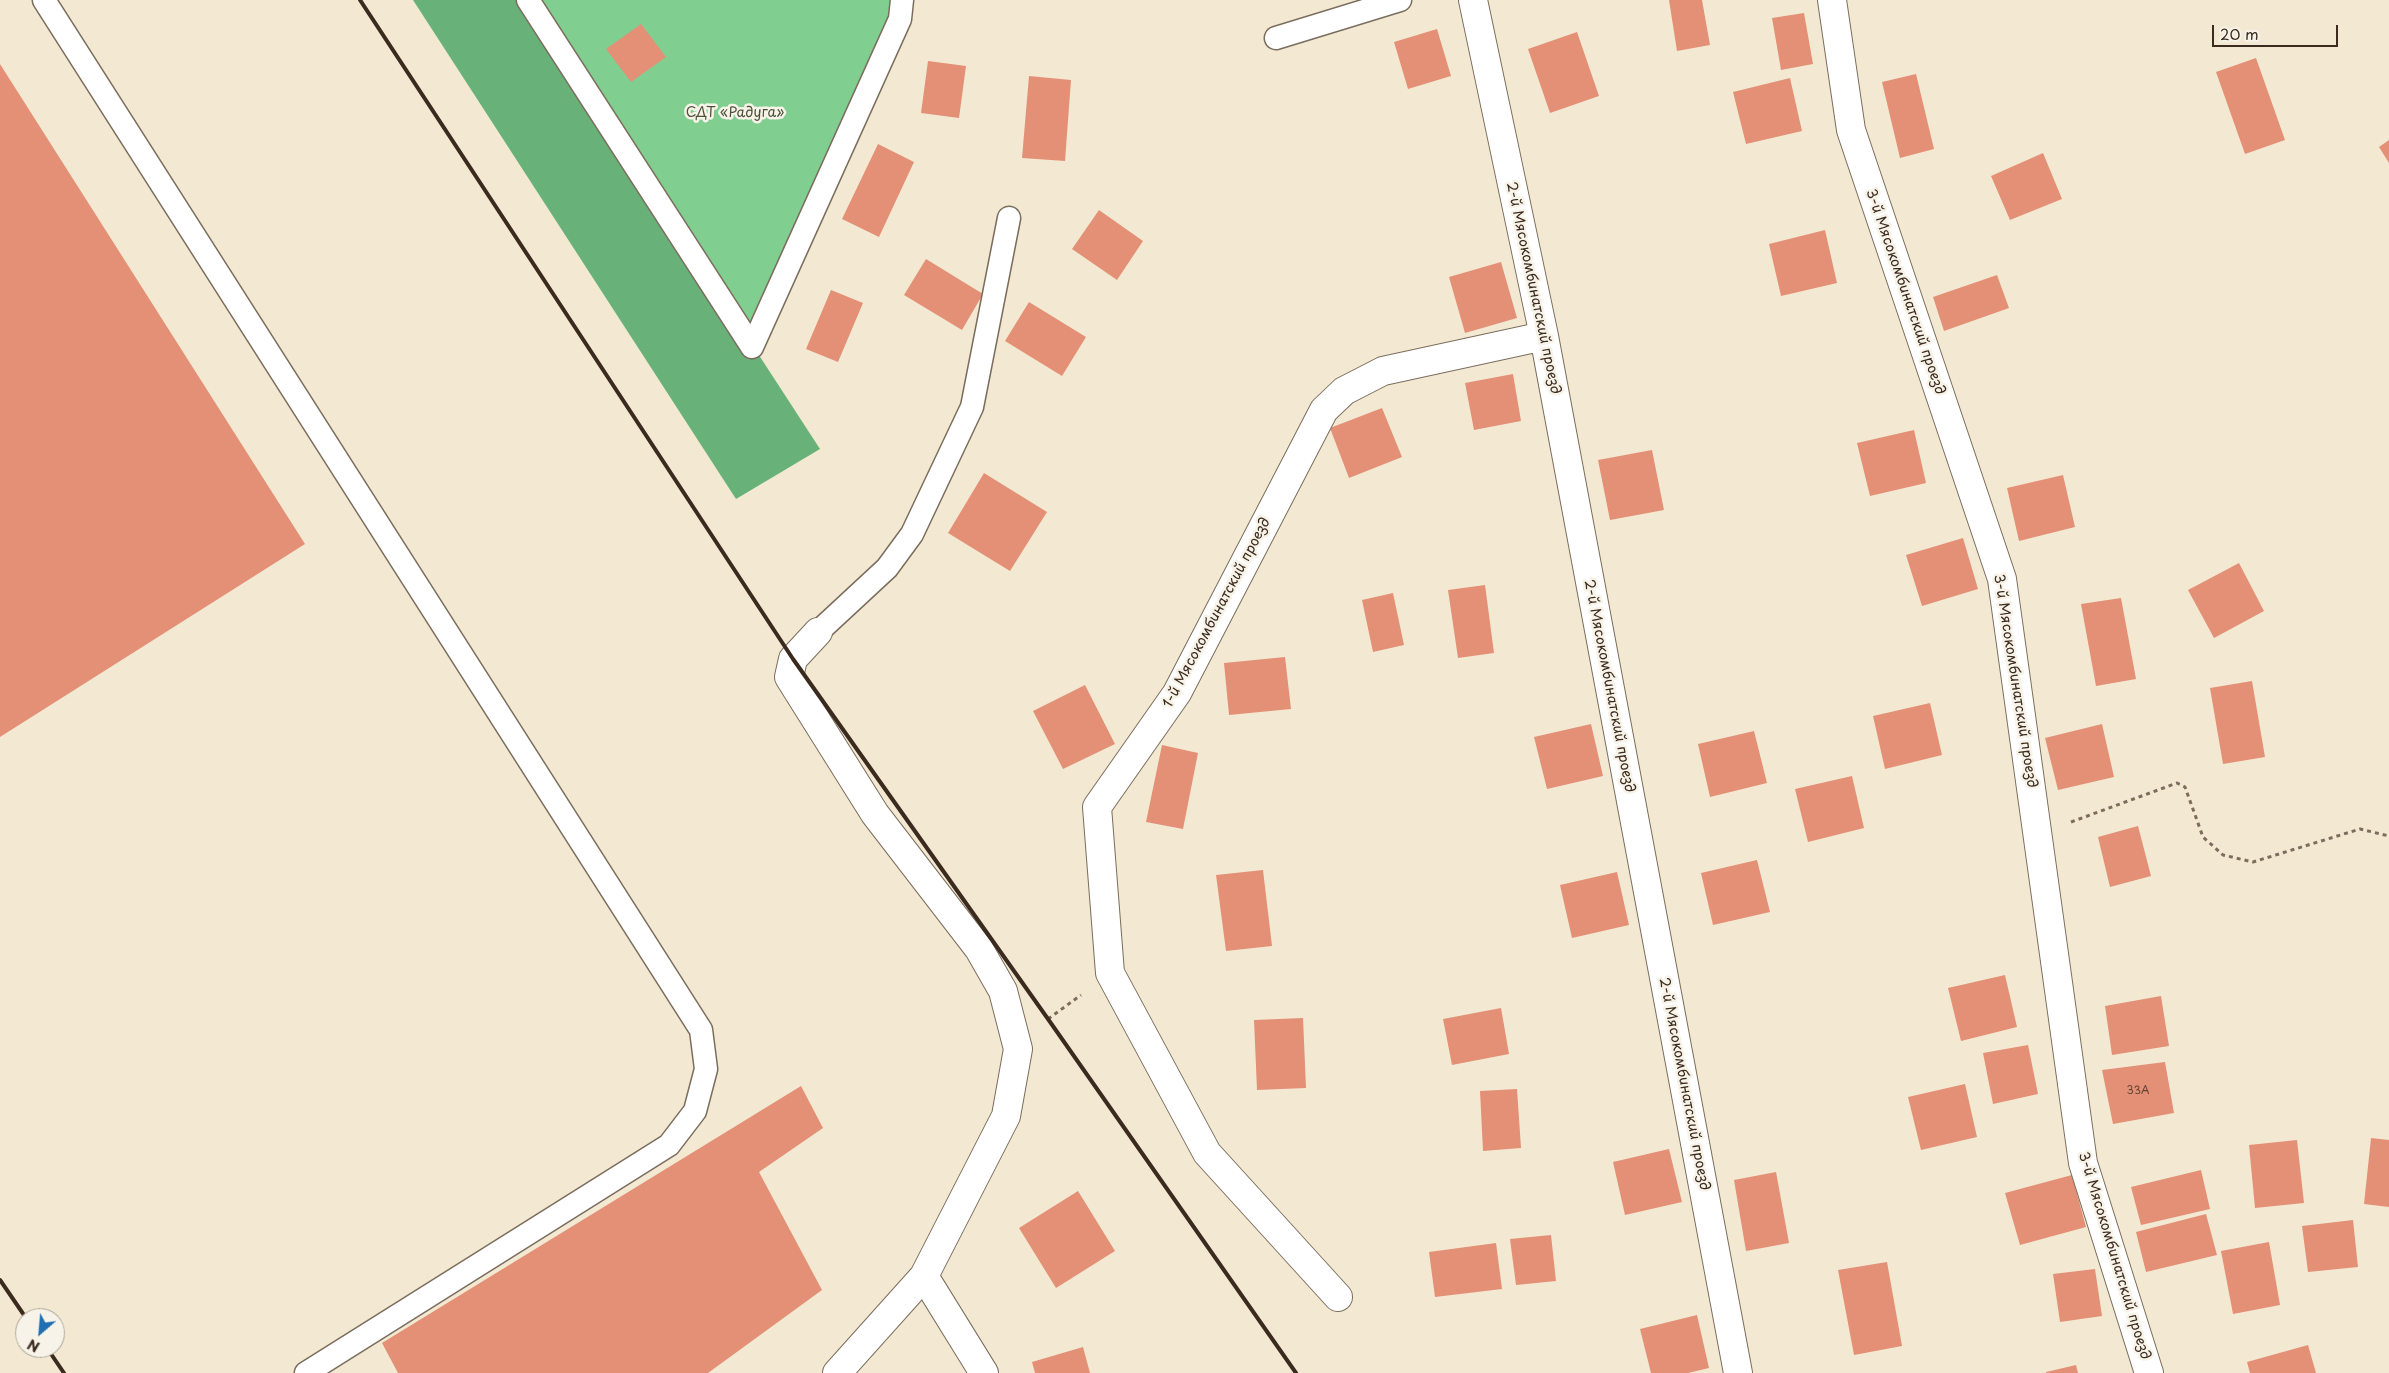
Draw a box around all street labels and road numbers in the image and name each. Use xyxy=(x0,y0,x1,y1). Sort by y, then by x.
street label: 2-й Мясокомбинатский проезд xyxy=(1502,180,1564,396)
street label: 3-й Мясокомбинатский проезд xyxy=(1862,187,1948,397)
street label: 1-й Мясокомбинатский проезд xyxy=(1160,515,1274,711)
street label: 3-й Мясокомбинатский проезд xyxy=(1990,573,2040,789)
street label: 2-й Мясокомбинатский проезд xyxy=(1580,578,1638,794)
street label: 2-й Мясокомбинатский проезд xyxy=(1655,976,1713,1192)
street label: 3-й Мясокомбинатский проезд xyxy=(2074,1150,2154,1362)

